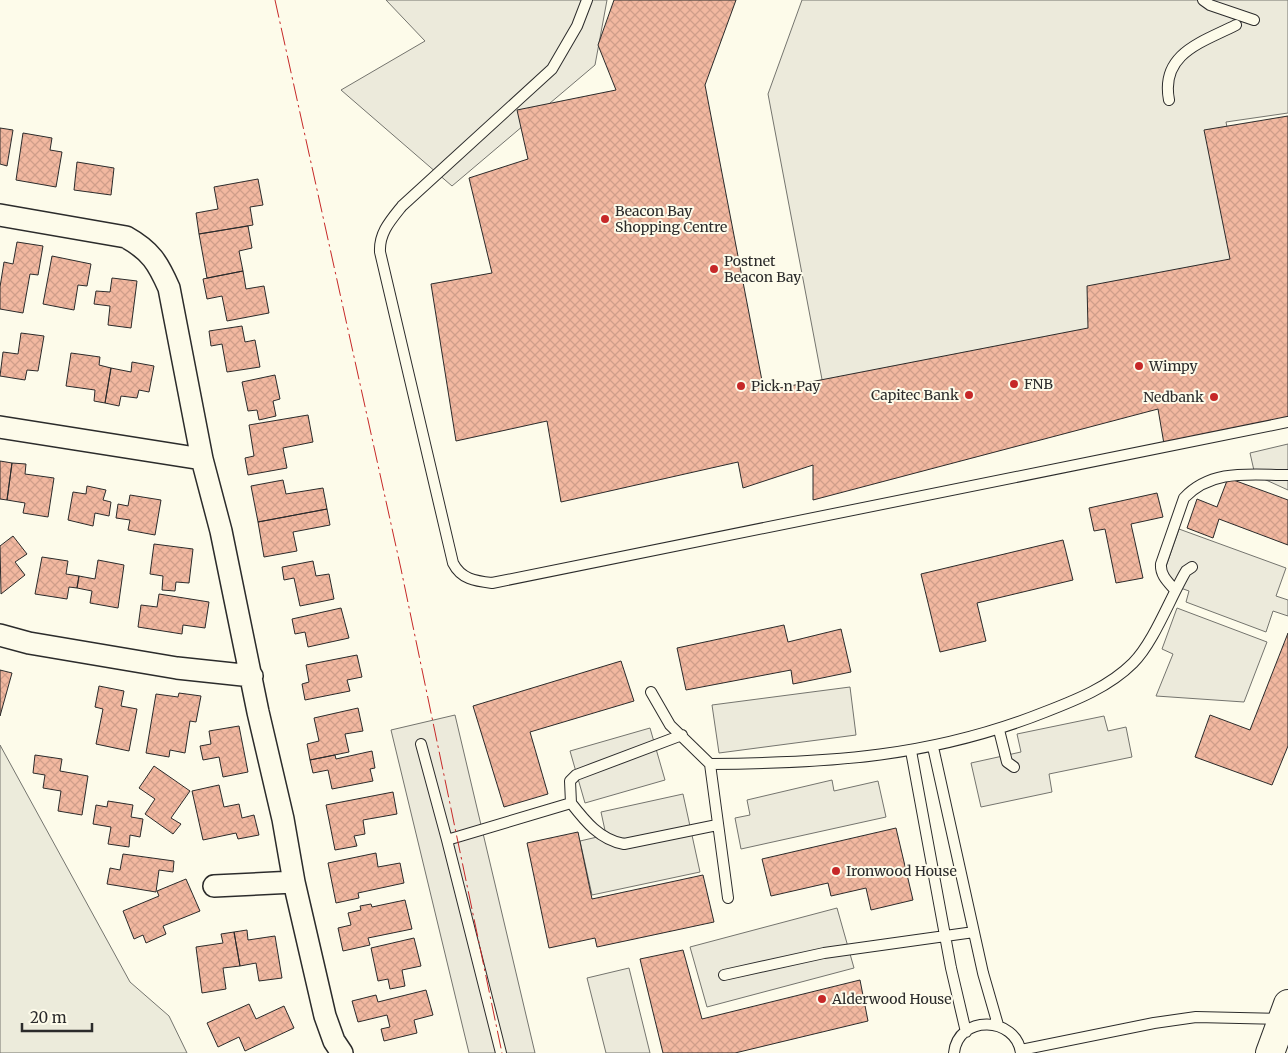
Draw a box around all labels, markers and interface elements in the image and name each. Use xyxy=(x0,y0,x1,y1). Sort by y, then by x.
place label: Beacon Bay Shopping Centre xyxy=(615,202,727,236)
marker: Beacon Bay Shopping Centre xyxy=(599,213,611,225)
place label: Postnet Beacon Bay xyxy=(724,252,802,286)
marker: Postnet Beacon Bay xyxy=(708,263,720,275)
place label: Wimpy xyxy=(1148,357,1199,375)
marker: Wimpy xyxy=(1133,360,1145,372)
place label: FNB xyxy=(1024,375,1053,393)
place label: Pick n Pay xyxy=(751,377,821,395)
marker: FNB xyxy=(1008,378,1020,390)
marker: Pick n Pay xyxy=(735,380,747,392)
place label: Capitec Bank xyxy=(871,386,959,404)
place label: Nedbank xyxy=(1143,388,1204,406)
marker: Capitec Bank xyxy=(963,389,975,401)
marker: Nedbank xyxy=(1208,391,1220,403)
place label: Ironwood House xyxy=(846,862,957,880)
marker: Ironwood House xyxy=(830,865,842,877)
place label: Alderwood House xyxy=(831,990,952,1008)
marker: Alderwood House xyxy=(816,993,828,1005)
scale bar xyxy=(22,1000,92,1032)
text: 20 m xyxy=(30,1008,67,1027)

